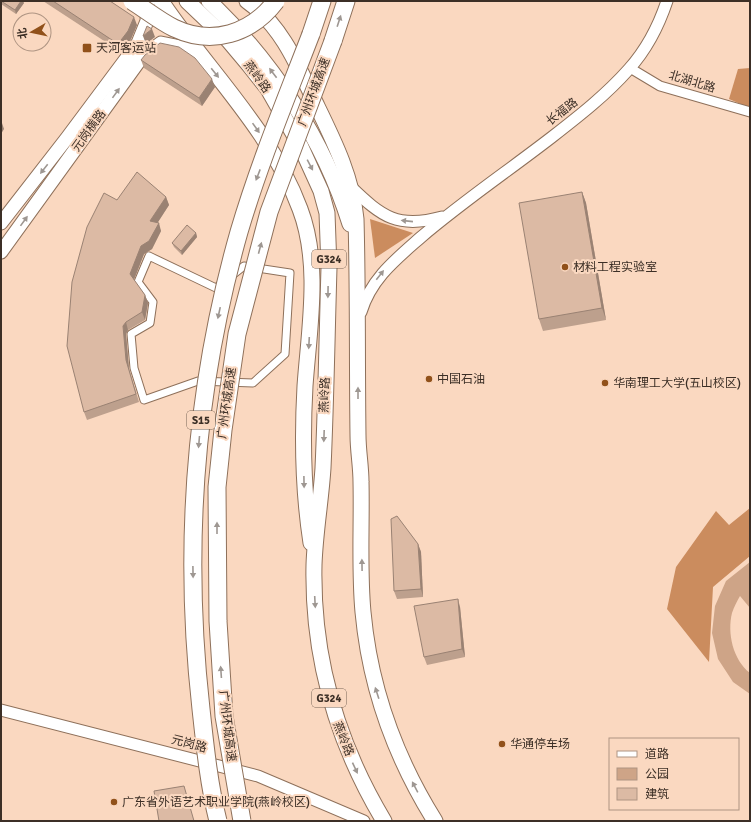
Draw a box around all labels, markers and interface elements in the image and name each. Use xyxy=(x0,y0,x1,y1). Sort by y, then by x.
north arrow xyxy=(12,12,52,52)
one-way arrow xyxy=(337,15,343,27)
text: 北 xyxy=(15,27,30,40)
place label: 天河客运站 xyxy=(96,41,156,56)
marker: 天河客运站 xyxy=(81,42,93,54)
street label: 广州环城高速 xyxy=(295,56,333,128)
street label: 燕岭路 xyxy=(240,58,274,96)
one-way arrow xyxy=(210,68,219,79)
one-way arrow xyxy=(269,68,278,79)
street label: 北湖北路 xyxy=(667,68,717,96)
one-way arrow xyxy=(112,87,120,98)
street label: 长福路 xyxy=(543,95,581,129)
street label: 元岗横路 xyxy=(69,107,109,155)
one-way arrow xyxy=(252,123,260,133)
one-way arrow xyxy=(307,159,313,171)
one-way arrow xyxy=(39,164,48,175)
one-way arrow xyxy=(254,169,260,181)
one-way arrow xyxy=(20,216,28,226)
one-way arrow xyxy=(401,218,413,224)
one-way arrow xyxy=(257,242,263,254)
road number: G324 xyxy=(312,250,346,268)
place label: 材料工程实验室 xyxy=(573,260,657,275)
marker: 材料工程实验室 xyxy=(560,262,570,272)
one-way arrow xyxy=(376,269,385,280)
one-way arrow xyxy=(325,286,331,299)
one-way arrow xyxy=(215,307,221,320)
one-way arrow xyxy=(306,337,313,349)
street label: 广州环城高速 xyxy=(215,366,239,440)
place label: 中国石油 xyxy=(437,372,485,387)
marker: 中国石油 xyxy=(424,374,434,384)
place label: 华南理工大学(五山校区) xyxy=(613,376,741,391)
street label: 燕岭路 xyxy=(317,377,333,413)
marker: 华南理工大学(五山校区) xyxy=(600,378,610,388)
one-way arrow xyxy=(355,386,361,399)
road number: S15 xyxy=(187,411,215,429)
one-way arrow xyxy=(321,430,327,443)
one-way arrow xyxy=(195,436,202,448)
one-way arrow xyxy=(301,476,307,489)
one-way arrow xyxy=(214,521,220,534)
one-way arrow xyxy=(358,559,365,571)
one-way arrow xyxy=(189,566,196,578)
one-way arrow xyxy=(312,596,318,609)
one-way arrow xyxy=(218,666,225,678)
one-way arrow xyxy=(374,687,380,699)
street label: 广州环城高速 xyxy=(215,689,239,763)
road number: G324 xyxy=(312,689,346,707)
street label: 燕岭路 xyxy=(329,719,357,759)
street label: 元岗路 xyxy=(170,732,208,756)
place label: 华通停车场 xyxy=(510,737,570,752)
legend xyxy=(609,738,739,810)
marker: 华通停车场 xyxy=(497,739,507,749)
text: 道路 xyxy=(645,747,669,762)
one-way arrow xyxy=(352,763,358,774)
text: 公园 xyxy=(645,767,669,782)
one-way arrow xyxy=(412,781,419,793)
text: 建筑 xyxy=(645,787,669,802)
place label: 广东省外语艺术职业学院(燕岭校区) xyxy=(122,795,310,810)
marker: 广东省外语艺术职业学院(燕岭校区) xyxy=(109,797,119,807)

